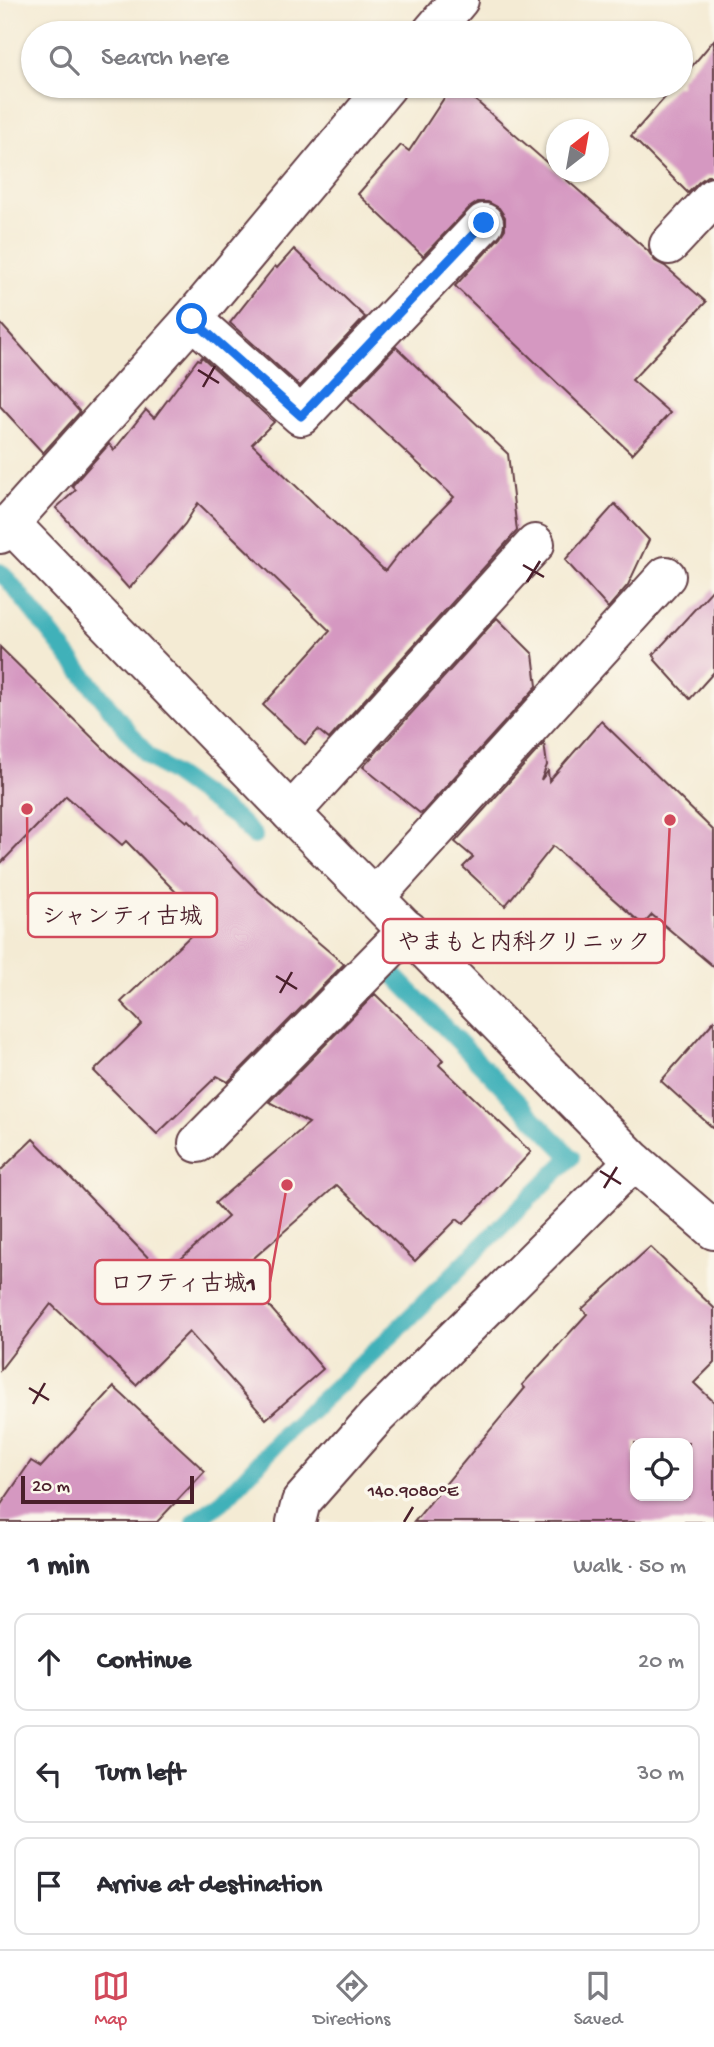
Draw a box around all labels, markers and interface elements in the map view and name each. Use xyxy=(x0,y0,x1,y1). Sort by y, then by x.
search box xyxy=(21,21,693,98)
icon: search xyxy=(45,41,83,79)
text: Search here xyxy=(101,44,229,75)
north arrow xyxy=(546,119,609,182)
route end xyxy=(468,207,499,238)
route start xyxy=(176,303,207,334)
callout: シャンティ古城 xyxy=(28,893,217,937)
text: シャンティ古城 xyxy=(42,904,202,932)
callout: やまもと内科クリニック xyxy=(383,919,664,963)
text: やまもと内科クリニック xyxy=(398,930,651,958)
callout: ロフティ古城1 xyxy=(95,1260,270,1304)
text: ロフティ古城1 xyxy=(110,1271,256,1299)
map controls xyxy=(630,1438,693,1501)
button: locate xyxy=(630,1438,693,1501)
scale bar xyxy=(21,1473,194,1505)
text: 20 m xyxy=(32,1476,70,1499)
text: 140.9080°E xyxy=(367,1482,459,1503)
text: 1 min xyxy=(28,1550,89,1585)
text: Walk · 50 m xyxy=(573,1554,686,1581)
icon: ahead xyxy=(30,1643,68,1681)
text: Continue xyxy=(97,1647,191,1678)
text: 20 m xyxy=(638,1649,684,1676)
icon: left xyxy=(30,1755,68,1793)
text: Turn left xyxy=(97,1759,185,1790)
text: 30 m xyxy=(637,1761,684,1788)
icon: arrive xyxy=(30,1867,68,1905)
text: Arrive at destination xyxy=(97,1871,322,1902)
tab: Map xyxy=(92,1967,130,2032)
tab: Directions xyxy=(313,1967,390,2032)
tab: Saved xyxy=(574,1967,622,2032)

